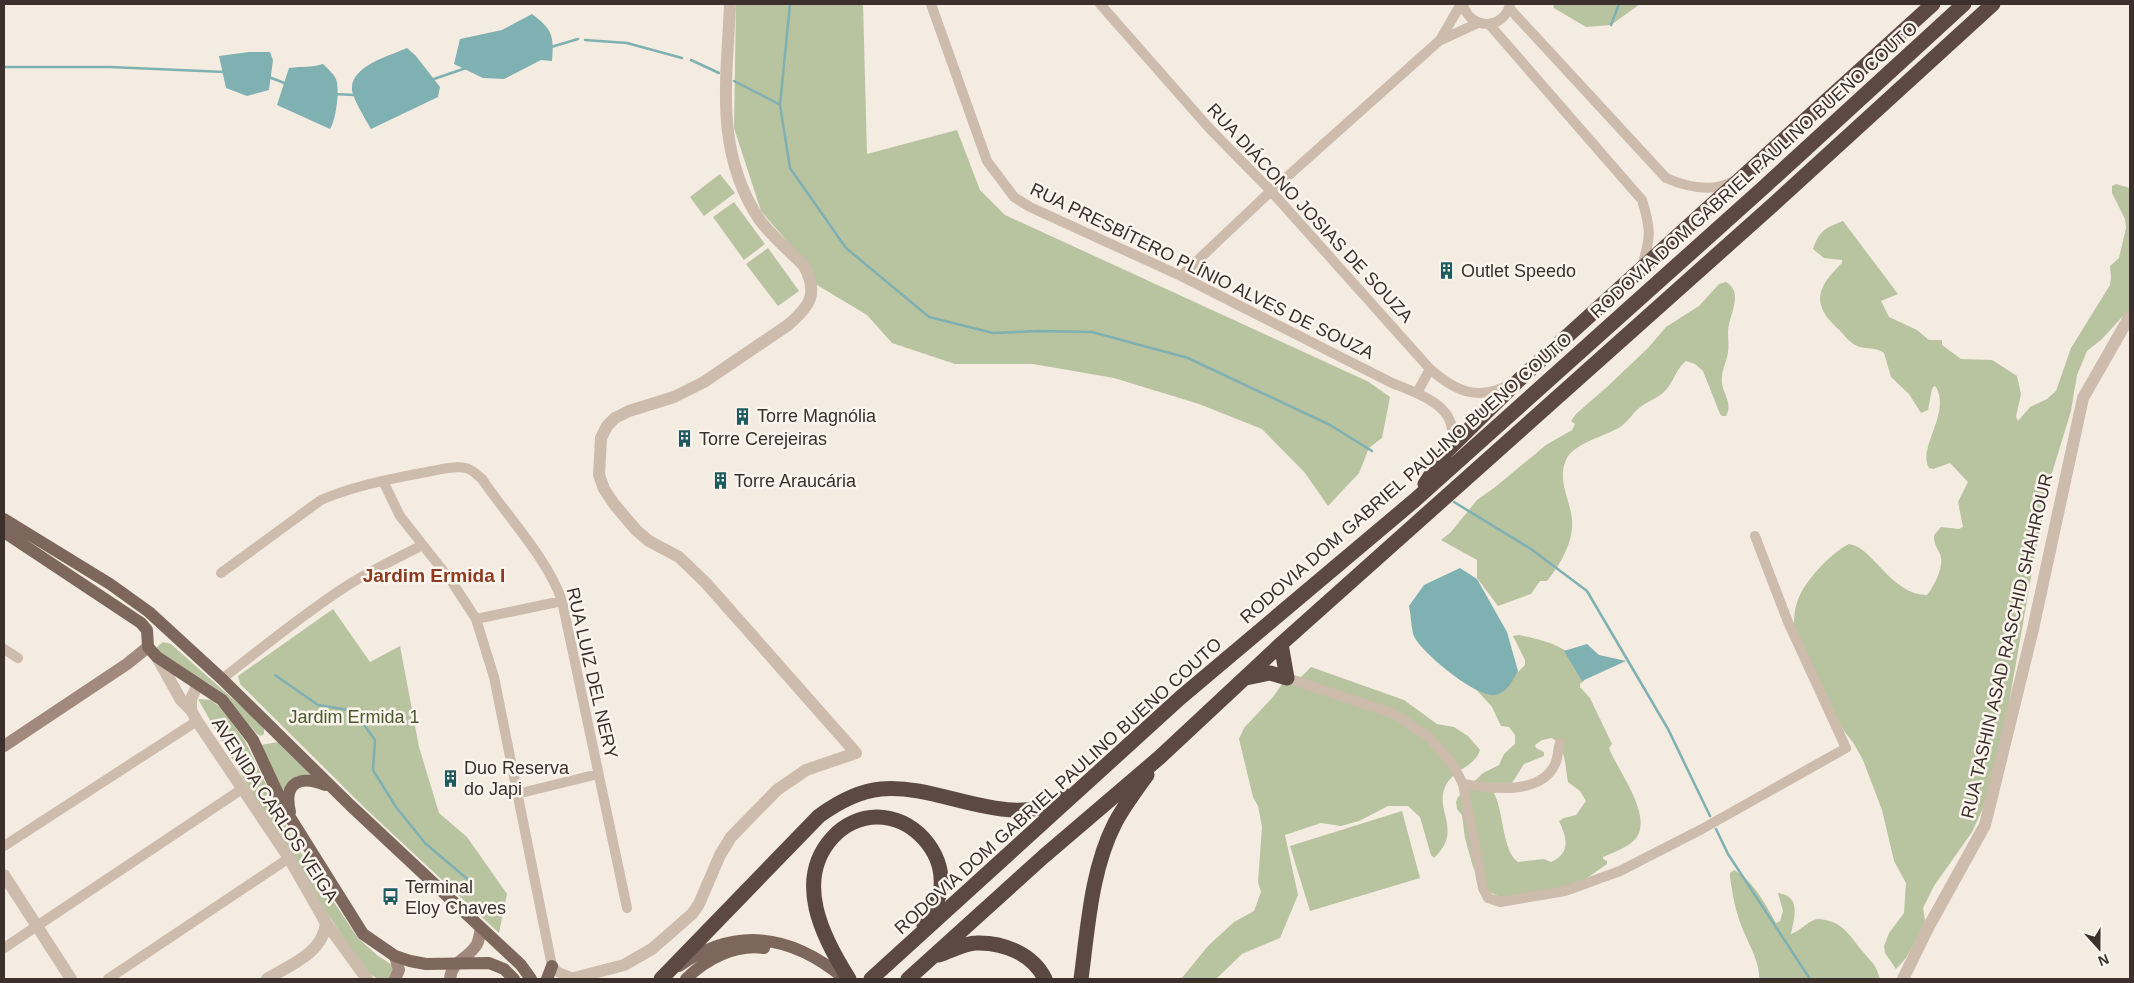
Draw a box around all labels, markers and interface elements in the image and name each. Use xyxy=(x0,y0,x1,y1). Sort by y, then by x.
street label: RODOVIA DOM GABRIEL PAULINO BUENO COUTO xyxy=(1587,18,1921,322)
street label: RUA DIÁCONO JOSIAS DE SOUZA xyxy=(1203,99,1417,327)
street label: RUA PRESBÍTERO PLÍNIO ALVES DE SOUZA xyxy=(1027,179,1377,363)
building icon: Outlet Speedo xyxy=(1437,261,1457,281)
place label: Outlet Speedo xyxy=(1461,261,1576,281)
street label: RODOVIA DOM GABRIEL PAULINO BUENO COUTO xyxy=(1236,328,1576,628)
building icon: Torre Magnólia xyxy=(733,406,753,426)
place label: Torre Magnólia xyxy=(757,406,877,426)
building icon: Torre Cerejeiras xyxy=(675,429,695,449)
place label: Torre Cerejeiras xyxy=(699,429,827,449)
building icon: Torre Araucária xyxy=(710,471,730,491)
place label: Torre Araucária xyxy=(734,471,857,491)
street label: RUA TASHIN ASAD RASCHID SHAHROUR xyxy=(1958,472,2056,820)
district label: Jardim Ermida I xyxy=(363,565,505,586)
street label: RUA LUIZ DEL NERY xyxy=(563,585,621,761)
street label: RODOVIA DOM GABRIEL PAULINO BUENO COUTO xyxy=(891,634,1225,938)
park label: Jardim Ermida 1 xyxy=(288,707,420,727)
street label: AVENIDA CARLOS VEIGA xyxy=(208,714,342,906)
place label: Duo Reserva do Japi xyxy=(464,758,570,799)
building icon: Duo Reserva do Japi xyxy=(440,768,460,788)
place label: Terminal Eloy Chaves xyxy=(405,877,506,918)
bus stop icon: Terminal Eloy Chaves xyxy=(381,887,401,907)
north arrow xyxy=(2074,923,2124,973)
text: N xyxy=(2096,951,2111,969)

